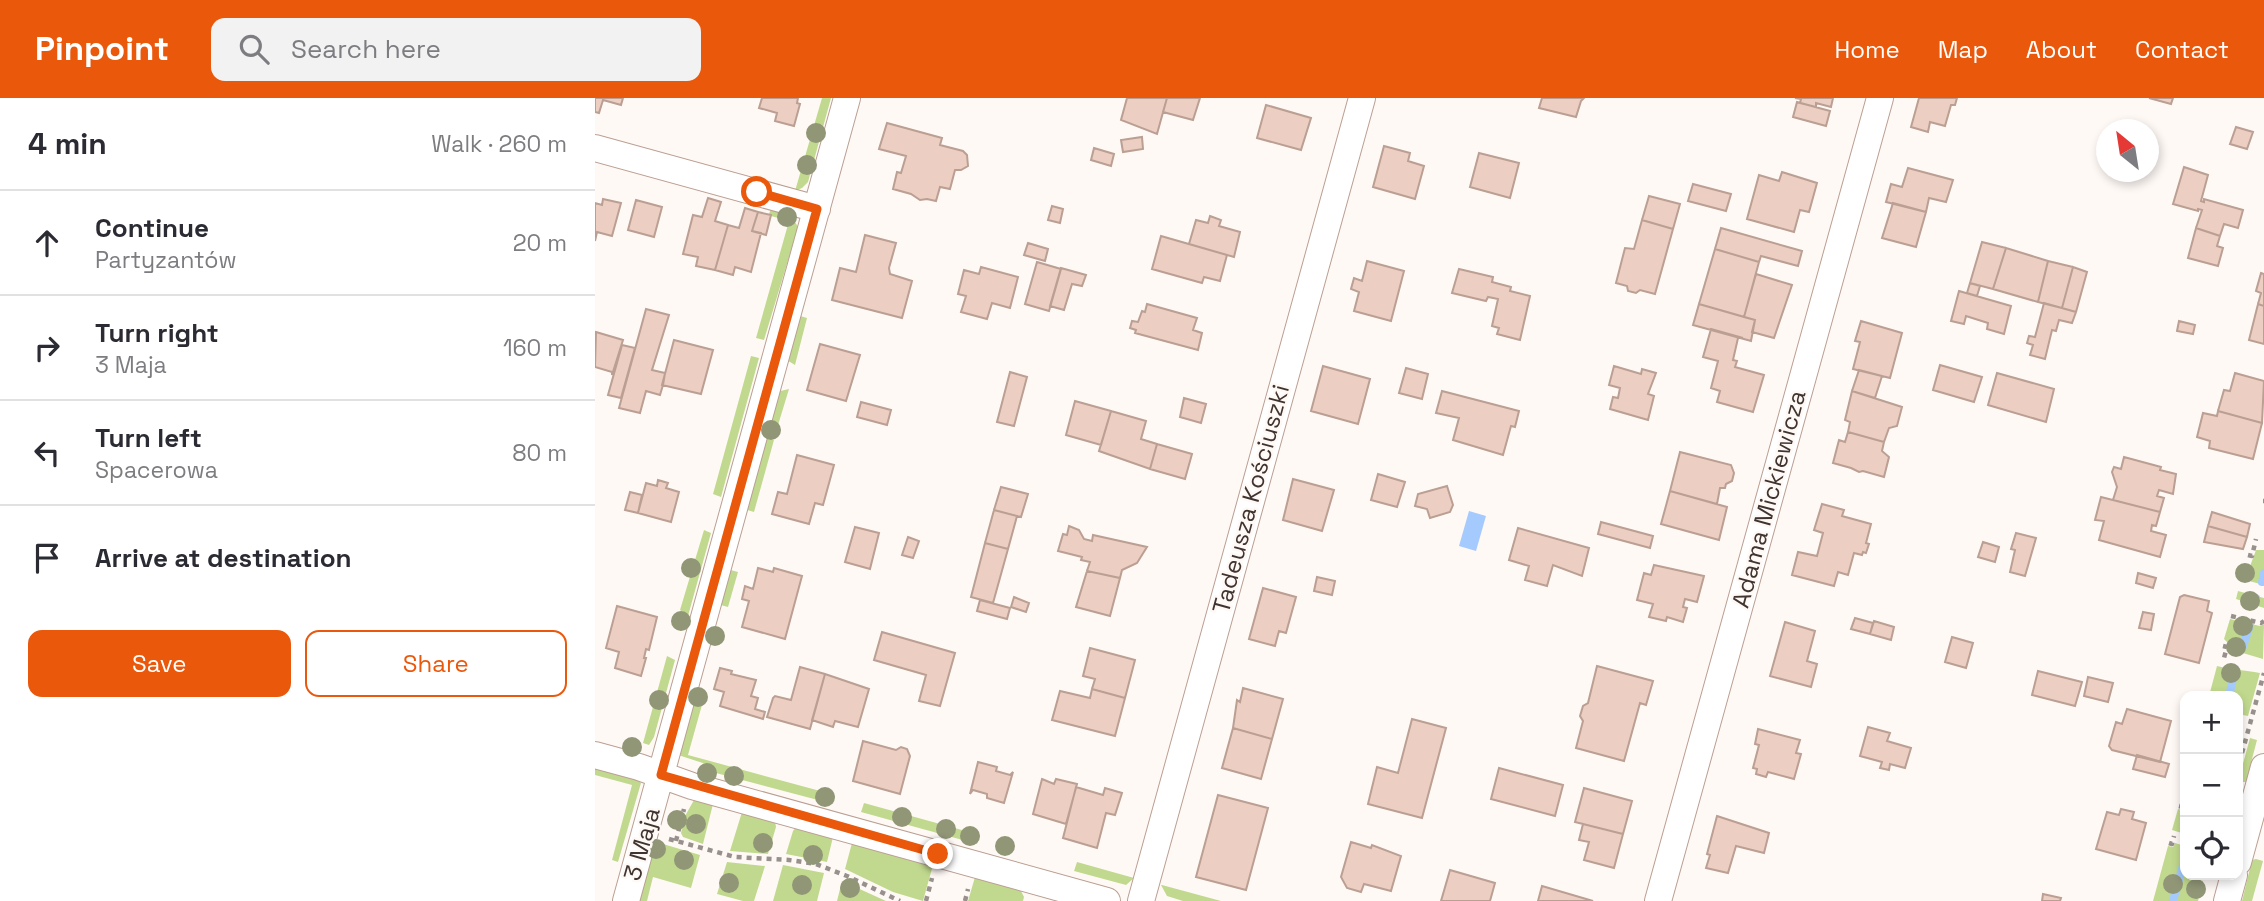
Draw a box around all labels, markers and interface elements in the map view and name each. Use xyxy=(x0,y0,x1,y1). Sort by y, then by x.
search box xyxy=(211,18,701,81)
text: Pinpoint xyxy=(35,28,169,70)
icon: search xyxy=(235,30,273,68)
text: Search here xyxy=(291,32,441,66)
text: Home xyxy=(1834,34,1900,65)
text: Map xyxy=(1938,34,1988,65)
text: About xyxy=(2026,34,2097,65)
text: Contact xyxy=(2135,34,2229,65)
north arrow xyxy=(2096,119,2159,182)
text: 4 min xyxy=(28,124,107,163)
text: Walk · 260 m xyxy=(431,129,567,159)
route start xyxy=(741,176,772,207)
text: Continue xyxy=(95,211,209,245)
icon: ahead xyxy=(28,224,66,262)
text: 20 m xyxy=(513,228,567,258)
text: Partyzantów xyxy=(95,245,237,275)
text: Turn right xyxy=(95,316,219,350)
icon: right xyxy=(28,329,66,367)
text: 160 m xyxy=(503,333,567,363)
text: 3 Maja xyxy=(95,350,167,380)
street label: Tadeusza Kościuszki xyxy=(1205,381,1296,617)
street label: Adama Mickiewicza xyxy=(1725,386,1813,611)
text: Turn left xyxy=(95,421,202,455)
icon: left xyxy=(28,434,66,472)
text: 80 m xyxy=(512,438,567,468)
text: Spacerowa xyxy=(95,455,218,485)
icon: arrive xyxy=(28,539,66,577)
text: Arrive at destination xyxy=(95,541,352,575)
button: Save xyxy=(28,630,291,697)
button: Share xyxy=(305,630,567,697)
map controls xyxy=(2180,691,2243,880)
button: + xyxy=(2180,691,2243,754)
button: − xyxy=(2180,754,2243,817)
street label: 3 Maja xyxy=(616,803,667,884)
button: locate xyxy=(2180,817,2243,880)
route end xyxy=(922,838,953,869)

